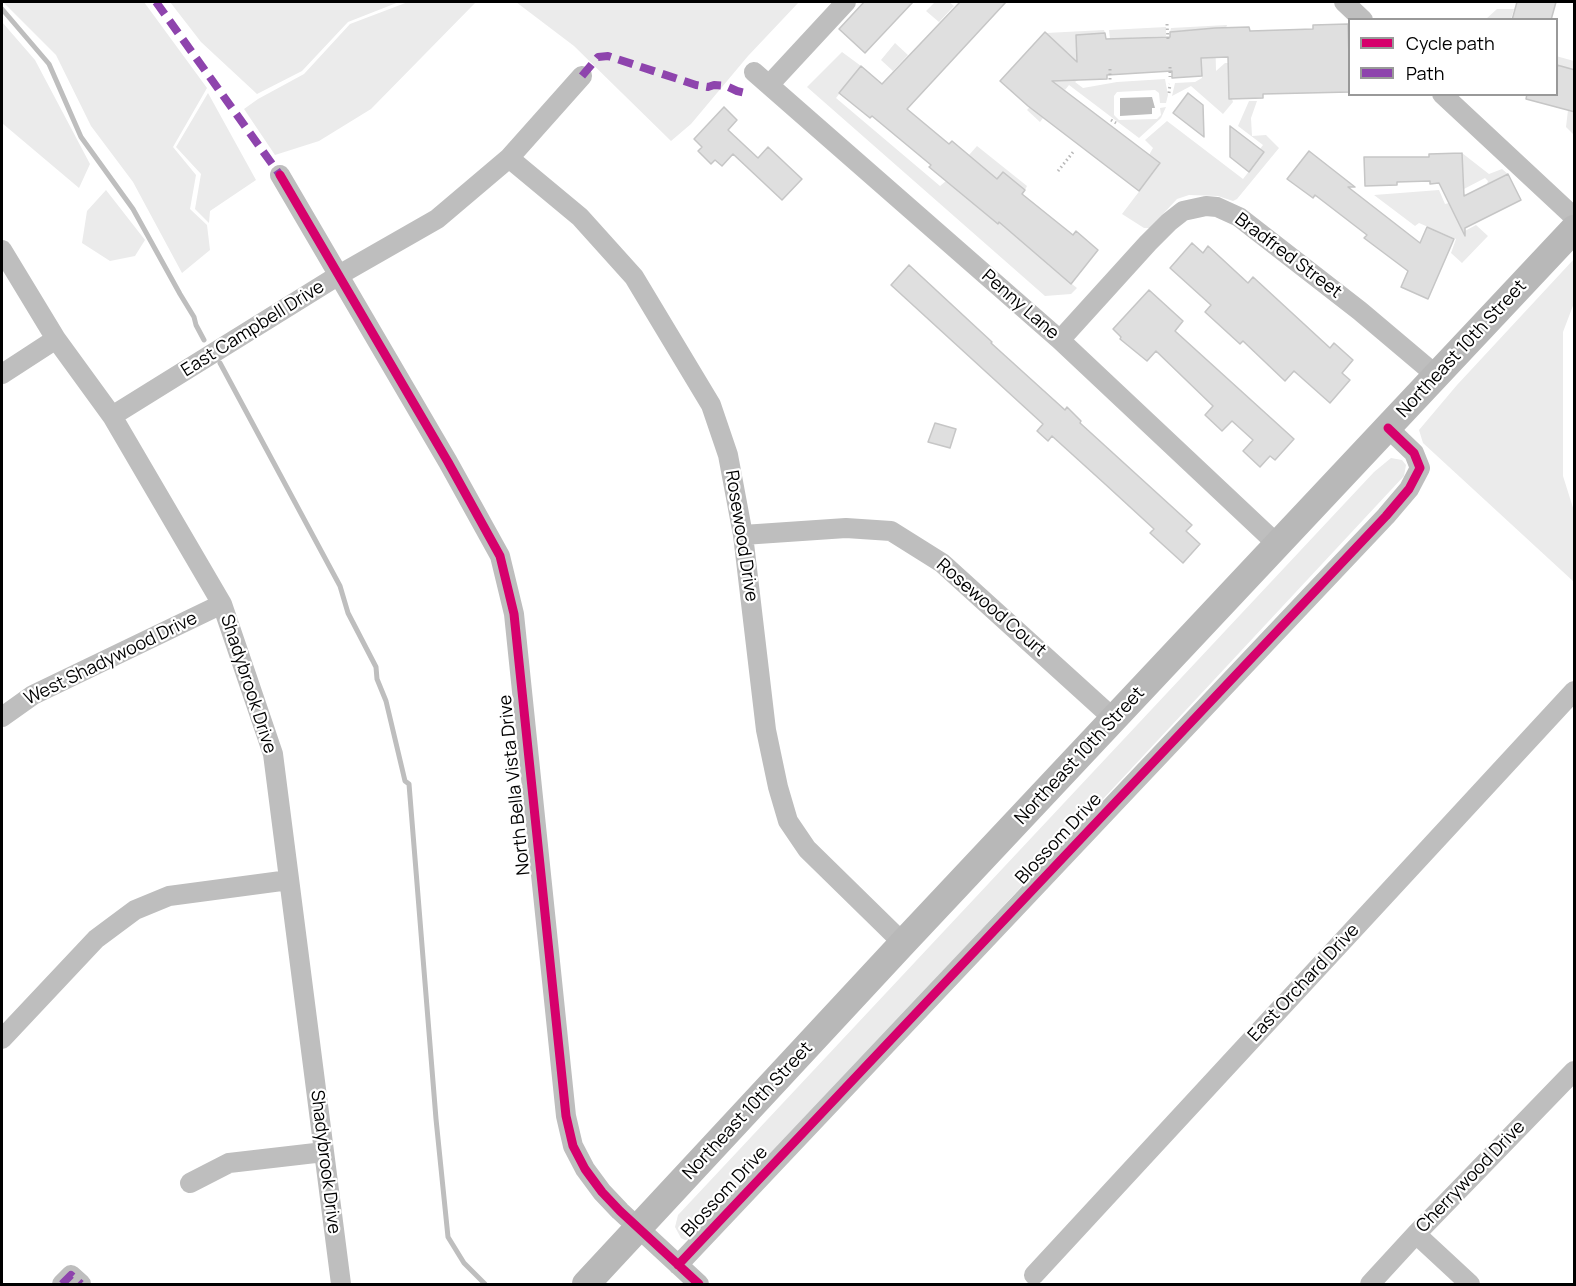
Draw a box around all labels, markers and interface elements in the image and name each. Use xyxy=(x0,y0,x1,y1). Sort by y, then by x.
legend xyxy=(1348,18,1558,96)
text: Cycle path xyxy=(1406,31,1495,55)
text: Path xyxy=(1406,61,1444,85)
street label: Bradfred Street xyxy=(1230,209,1346,303)
street label: Penny Lane xyxy=(977,266,1063,344)
street label: East Campbell Drive xyxy=(177,276,329,382)
street label: Northeast 10th Street xyxy=(1393,276,1531,422)
street label: Rosewood Drive xyxy=(720,469,762,603)
street label: Rosewood Court xyxy=(932,554,1050,662)
street label: West Shadywood Drive xyxy=(21,608,201,710)
street label: Shadybrook Drive xyxy=(215,612,281,756)
street label: Northeast 10th Street xyxy=(1011,683,1149,829)
street label: North Bella Vista Drive xyxy=(495,694,535,876)
street label: Blossom Drive xyxy=(1011,789,1107,889)
street label: East Orchard Drive xyxy=(1244,920,1364,1046)
street label: Northeast 10th Street xyxy=(679,1038,817,1184)
street label: Shadybrook Drive xyxy=(305,1089,345,1235)
street label: Cherrywood Drive xyxy=(1412,1116,1530,1238)
street label: Blossom Drive xyxy=(677,1142,773,1242)

